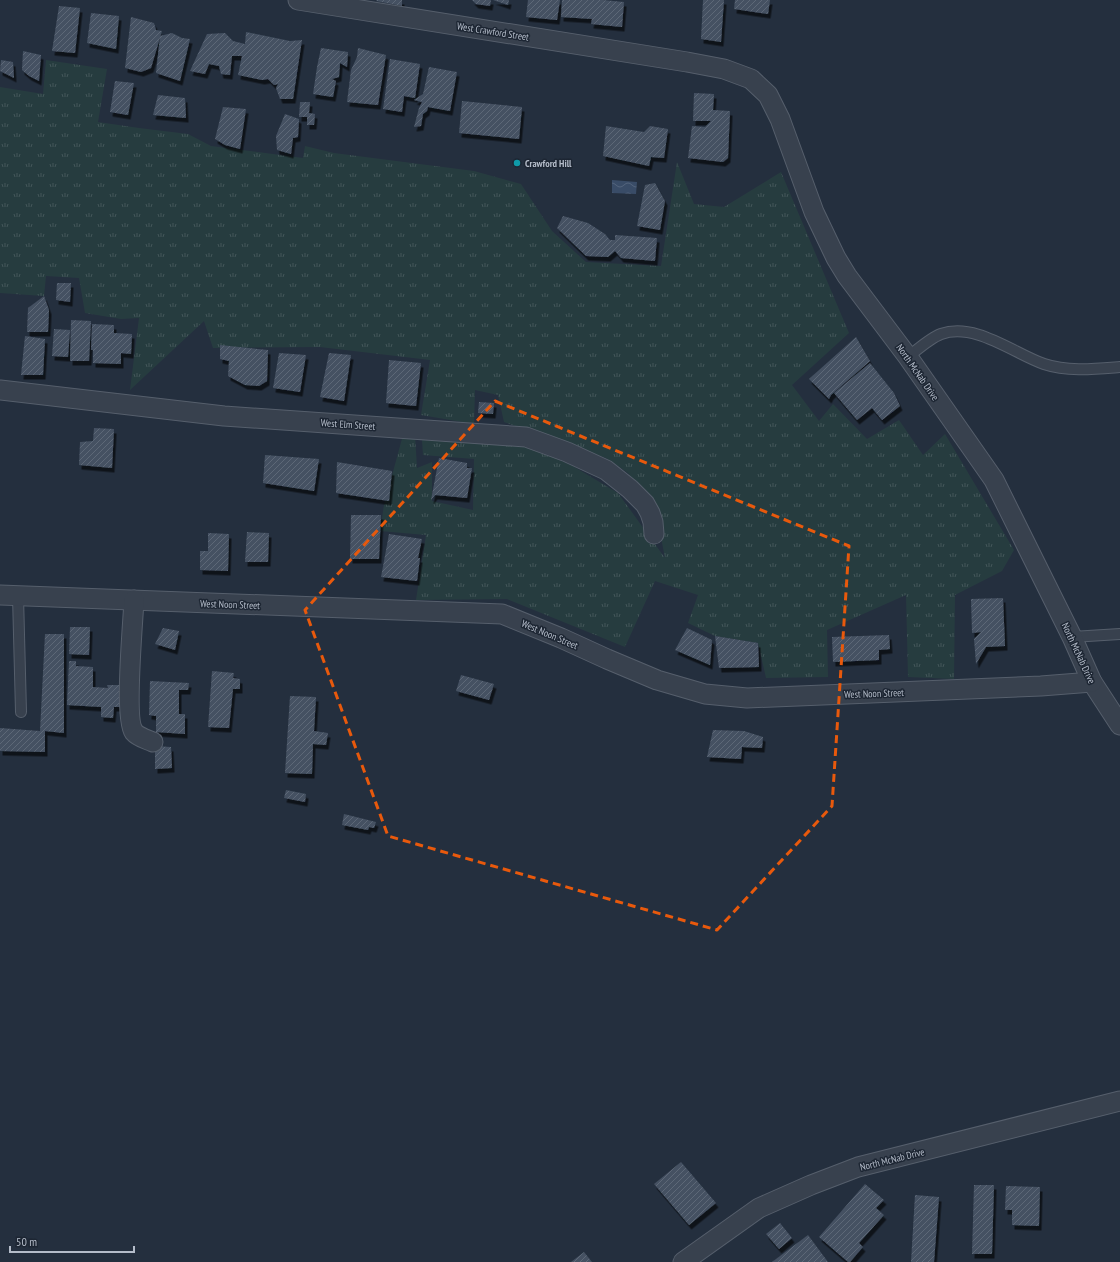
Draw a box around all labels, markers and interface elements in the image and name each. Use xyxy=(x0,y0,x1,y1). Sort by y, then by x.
street label: West Crawford Street xyxy=(456,19,530,44)
place label: Crawford Hill xyxy=(525,157,572,170)
marker: Crawford Hill xyxy=(512,158,522,168)
street label: North McNab Drive xyxy=(893,342,942,403)
street label: West Elm Street xyxy=(320,416,376,433)
street label: West Noon Street xyxy=(200,597,260,612)
street label: West Noon Street xyxy=(520,617,580,652)
street label: North McNab Drive xyxy=(1059,621,1098,686)
street label: West Noon Street xyxy=(844,686,904,701)
street label: North McNab Drive xyxy=(859,1145,926,1174)
scale bar xyxy=(10,1228,134,1254)
text: 50 m xyxy=(16,1234,37,1249)

